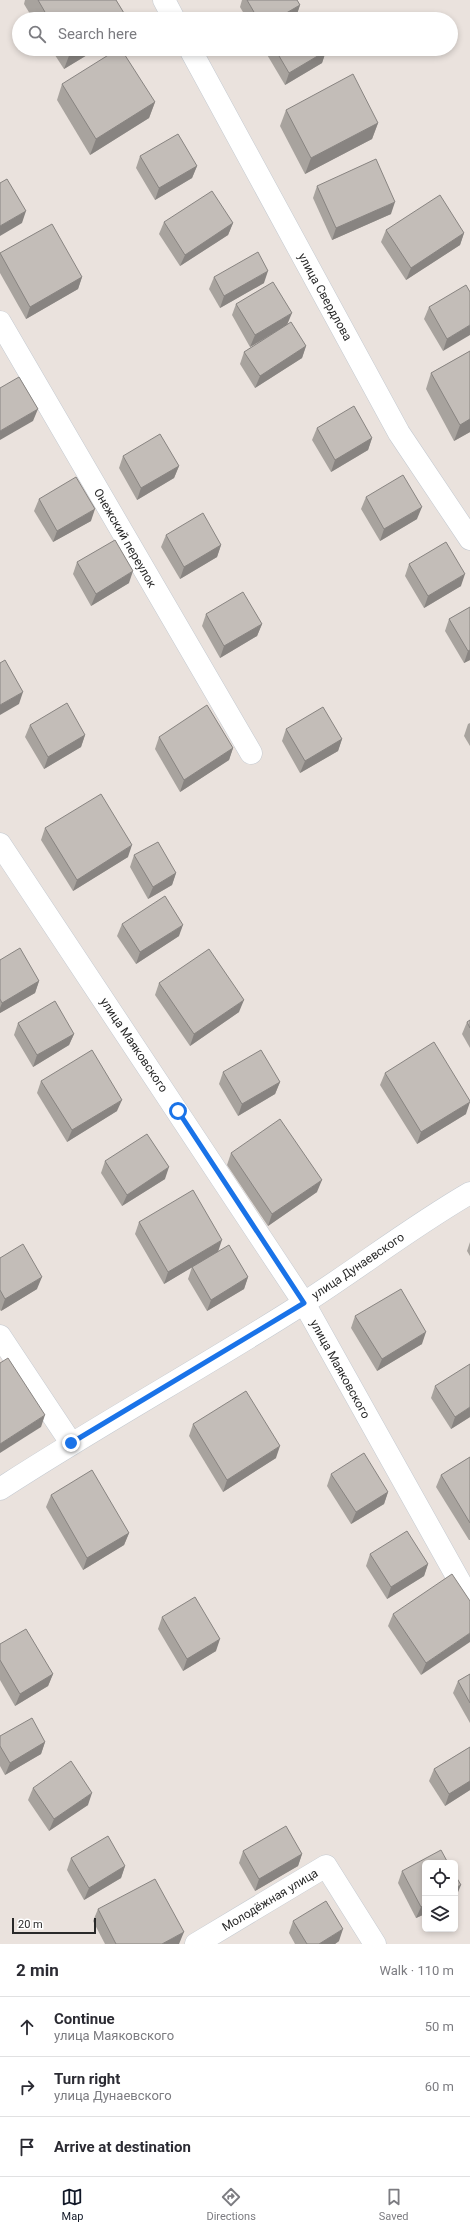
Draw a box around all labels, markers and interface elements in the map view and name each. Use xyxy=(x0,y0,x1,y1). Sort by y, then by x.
search box xyxy=(12,12,458,56)
icon: search xyxy=(26,23,48,45)
text: Search here xyxy=(58,25,137,43)
street label: улица Свердлова xyxy=(295,251,355,343)
street label: Онежский переулок xyxy=(91,486,159,591)
street label: улица Маяковского xyxy=(97,995,171,1095)
route start xyxy=(169,1102,187,1120)
street label: улица Дунаевского xyxy=(309,1230,407,1302)
street label: улица Маяковского xyxy=(307,1317,373,1421)
route end xyxy=(62,1434,80,1452)
map controls xyxy=(422,1860,458,1932)
button: locate xyxy=(422,1860,458,1896)
street label: Молодёжная улица xyxy=(220,1866,320,1934)
button: layers xyxy=(422,1896,458,1932)
scale bar xyxy=(12,1916,96,1935)
text: 20 m xyxy=(18,1918,43,1931)
text: 2 min xyxy=(16,1960,59,1980)
text: Walk · 110 m xyxy=(379,1963,454,1978)
text: Continue xyxy=(54,2010,115,2028)
icon: ahead xyxy=(16,2016,38,2038)
text: 50 m xyxy=(425,2019,454,2034)
text: улица Маяковского xyxy=(54,2028,174,2043)
text: Turn right xyxy=(54,2070,120,2088)
icon: right xyxy=(16,2076,38,2098)
text: 60 m xyxy=(425,2079,454,2094)
text: улица Дунаевского xyxy=(54,2088,172,2103)
icon: arrive xyxy=(16,2136,38,2158)
text: Arrive at destination xyxy=(54,2138,191,2156)
tab: Map xyxy=(61,2186,83,2223)
tab: Directions xyxy=(206,2186,256,2223)
tab: Saved xyxy=(379,2186,409,2223)

